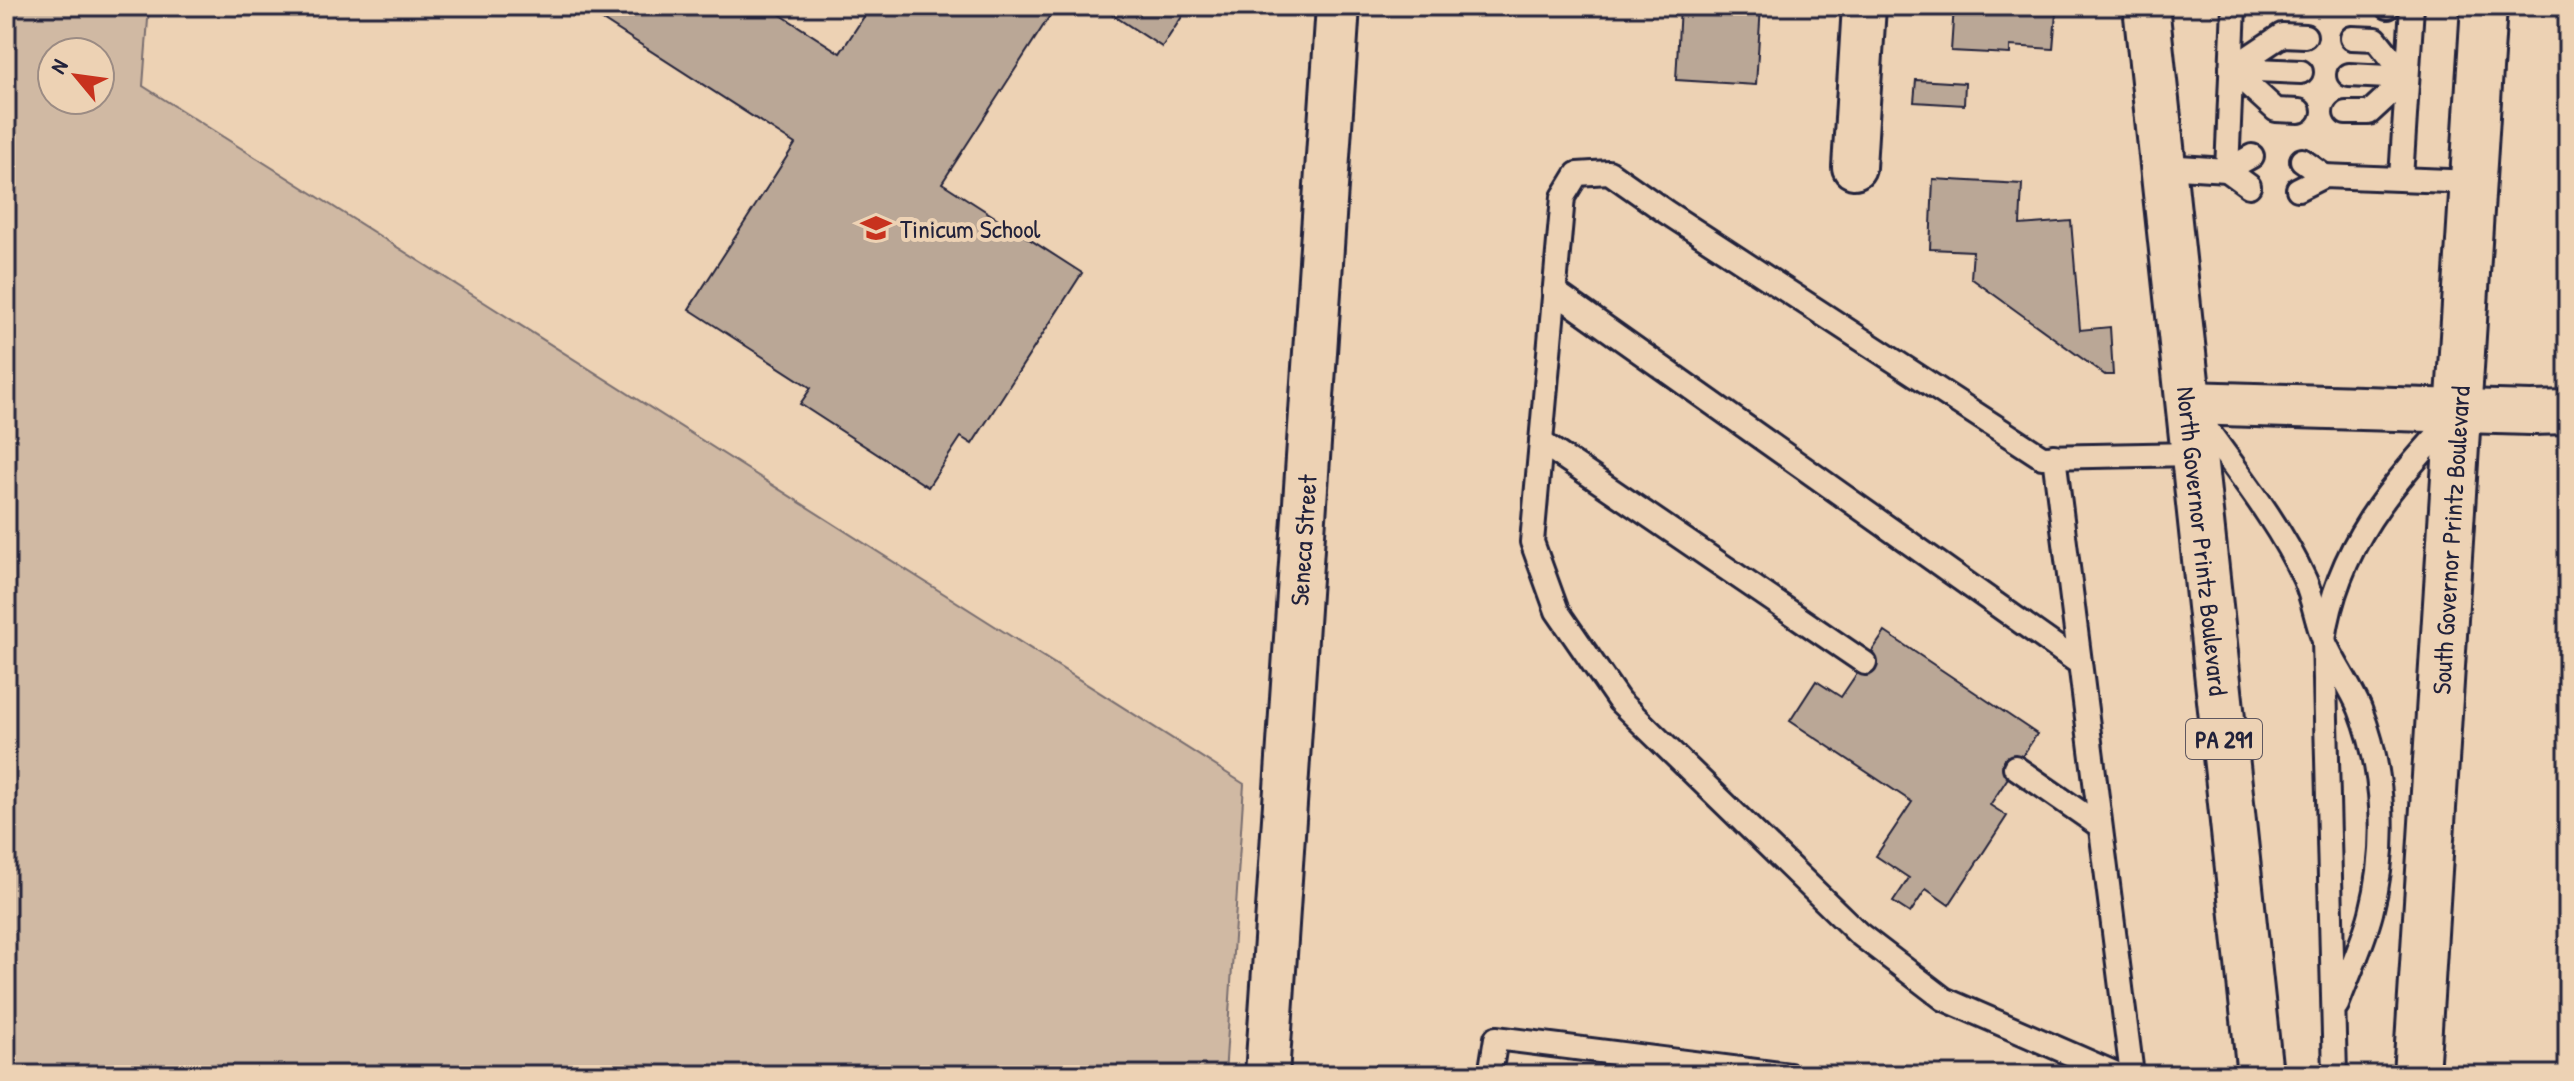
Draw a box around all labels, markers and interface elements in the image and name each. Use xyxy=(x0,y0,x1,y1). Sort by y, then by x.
north arrow xyxy=(36,36,116,116)
text: N xyxy=(43,54,75,79)
school or university icon: Tinicum School xyxy=(859,211,893,245)
place label: Tinicum School xyxy=(900,211,1041,246)
street label: North Governor Printz Boulevard xyxy=(2169,385,2237,697)
street label: South Governor Printz Boulevard xyxy=(2423,385,2477,695)
street label: Seneca Street xyxy=(1281,472,1324,607)
road number: PA 291 xyxy=(2186,719,2262,759)

